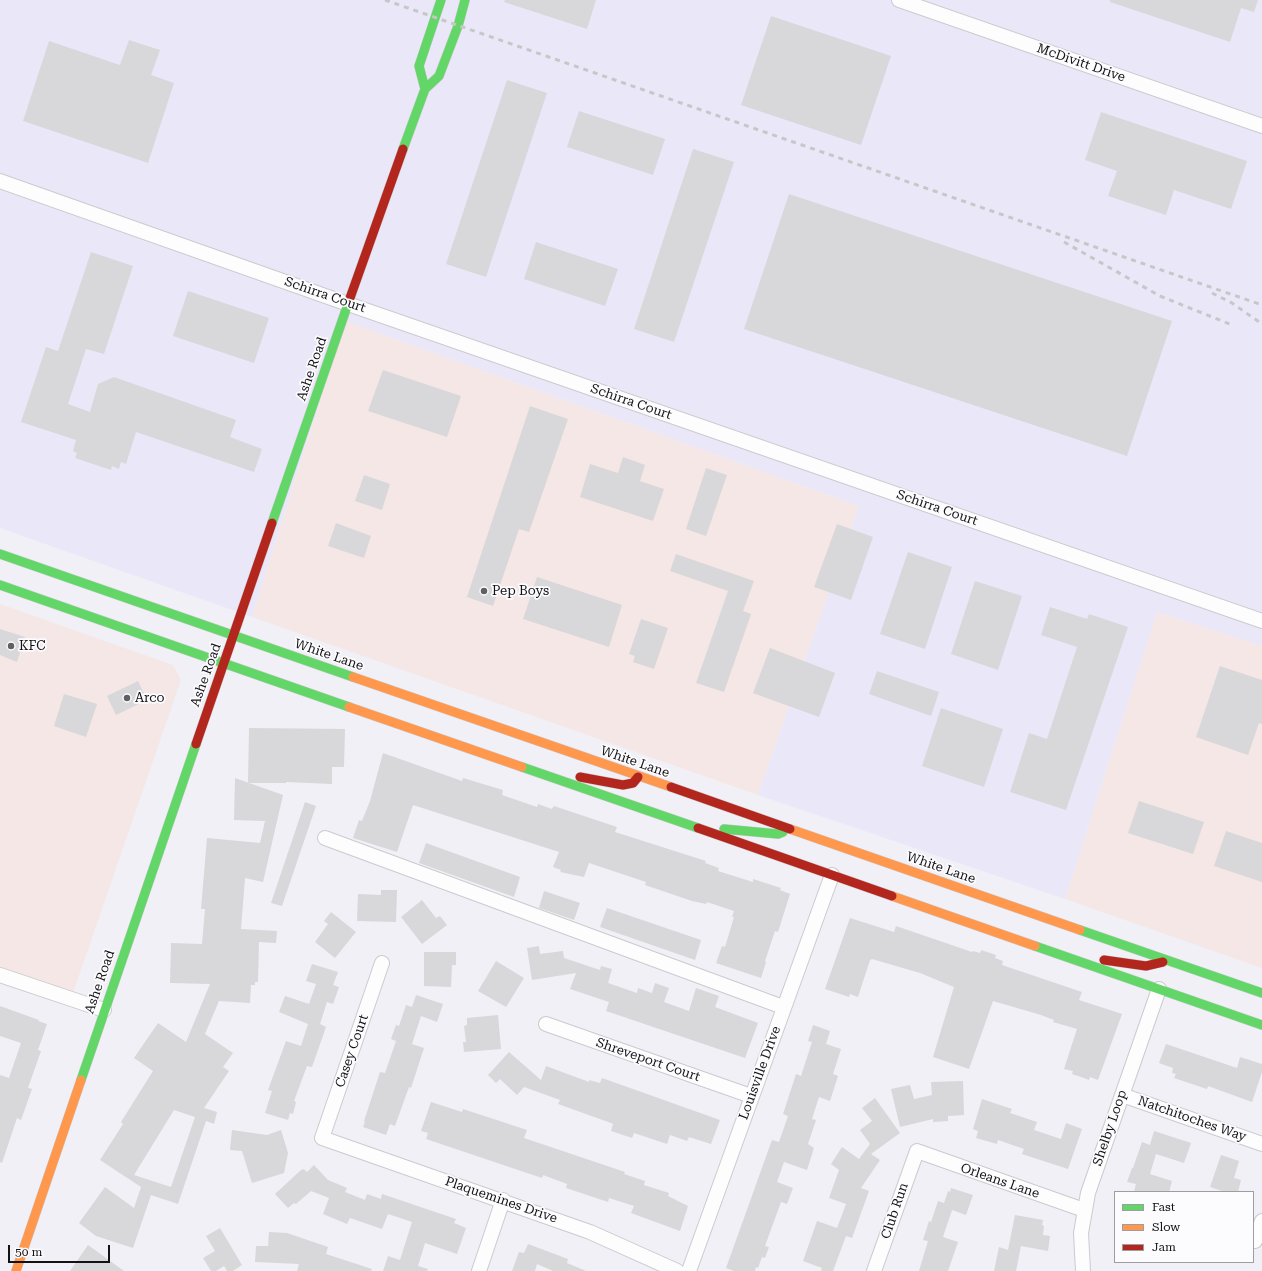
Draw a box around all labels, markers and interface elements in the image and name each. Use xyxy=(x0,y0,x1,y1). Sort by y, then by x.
street label: McDivitt Drive xyxy=(1035,41,1127,85)
street label: Schirra Court xyxy=(282,274,368,316)
street label: Ashe Road xyxy=(294,335,330,403)
street label: Schirra Court xyxy=(588,381,674,423)
street label: Schirra Court xyxy=(894,487,980,529)
place label: Pep Boys xyxy=(492,583,549,599)
marker: Pep Boys xyxy=(479,586,489,596)
street label: White Lane xyxy=(293,636,365,674)
place label: KFC xyxy=(19,638,46,654)
marker: KFC xyxy=(6,641,16,651)
street label: Ashe Road xyxy=(187,641,225,709)
place label: Arco xyxy=(135,690,165,706)
marker: Arco xyxy=(122,693,132,703)
street label: White Lane xyxy=(599,743,671,781)
street label: White Lane xyxy=(905,849,977,887)
street label: Ashe Road xyxy=(82,948,118,1016)
street label: Casey Court xyxy=(332,1012,372,1090)
street label: Louisville Drive xyxy=(736,1024,784,1122)
street label: Shreveport Court xyxy=(594,1035,702,1085)
street label: Shelby Loop xyxy=(1090,1088,1130,1168)
street label: Natchitoches Way xyxy=(1136,1093,1248,1145)
street label: Orleans Lane xyxy=(959,1160,1041,1202)
street label: Plaquemines Drive xyxy=(443,1173,559,1227)
street label: Club Run xyxy=(878,1181,912,1241)
legend xyxy=(1114,1191,1254,1263)
text: Fast xyxy=(1152,1200,1175,1214)
text: Slow xyxy=(1152,1220,1180,1234)
scale bar xyxy=(10,1237,112,1263)
text: Jam xyxy=(1152,1240,1176,1254)
text: 50 m xyxy=(15,1245,42,1259)

